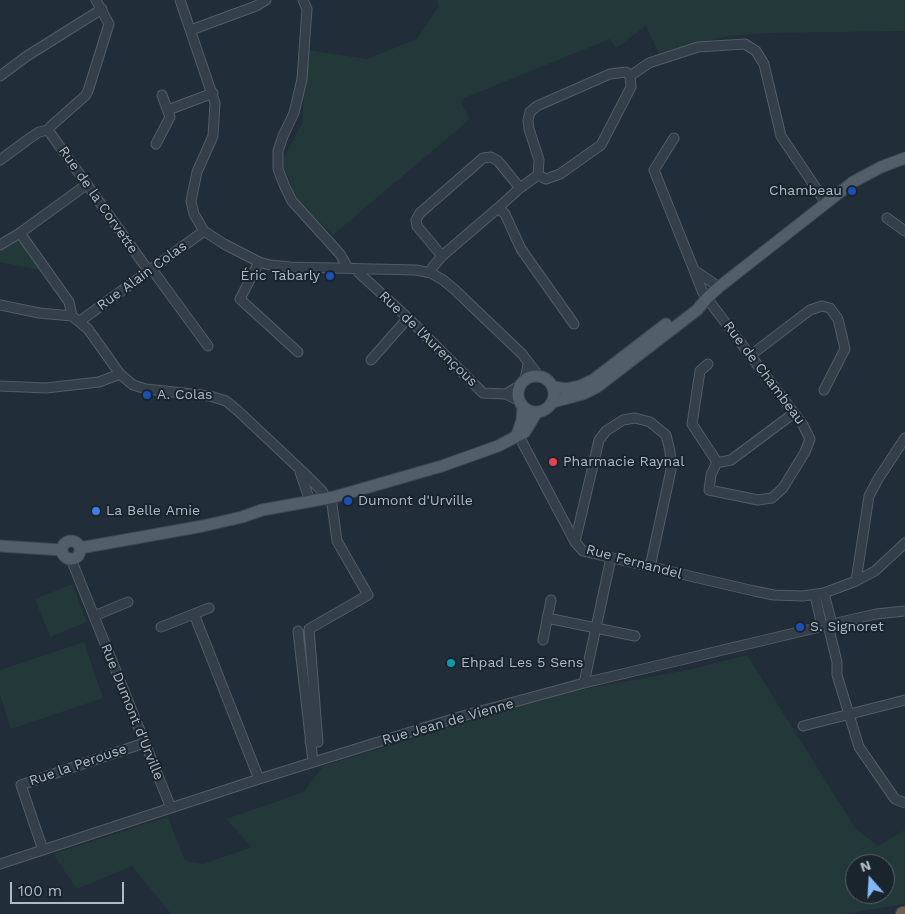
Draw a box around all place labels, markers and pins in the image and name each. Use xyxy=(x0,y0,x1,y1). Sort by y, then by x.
place label: Chambeau xyxy=(769,183,842,199)
marker: Chambeau xyxy=(846,185,858,197)
place label: Éric Tabarly xyxy=(240,268,320,284)
marker: Éric Tabarly xyxy=(324,270,336,282)
place label: A. Colas xyxy=(157,387,212,403)
marker: A. Colas xyxy=(141,389,153,401)
place label: Pharmacie Raynal xyxy=(563,454,684,470)
marker: Pharmacie Raynal xyxy=(547,456,559,468)
place label: Dumont d'Urville xyxy=(358,493,473,509)
marker: Dumont d'Urville xyxy=(342,495,354,507)
place label: La Belle Amie xyxy=(106,503,200,519)
marker: La Belle Amie xyxy=(90,505,102,517)
place label: S. Signoret xyxy=(810,619,884,635)
marker: S. Signoret xyxy=(794,621,806,633)
place label: Ehpad Les 5 Sens xyxy=(461,655,583,671)
marker: Ehpad Les 5 Sens xyxy=(445,657,457,669)

